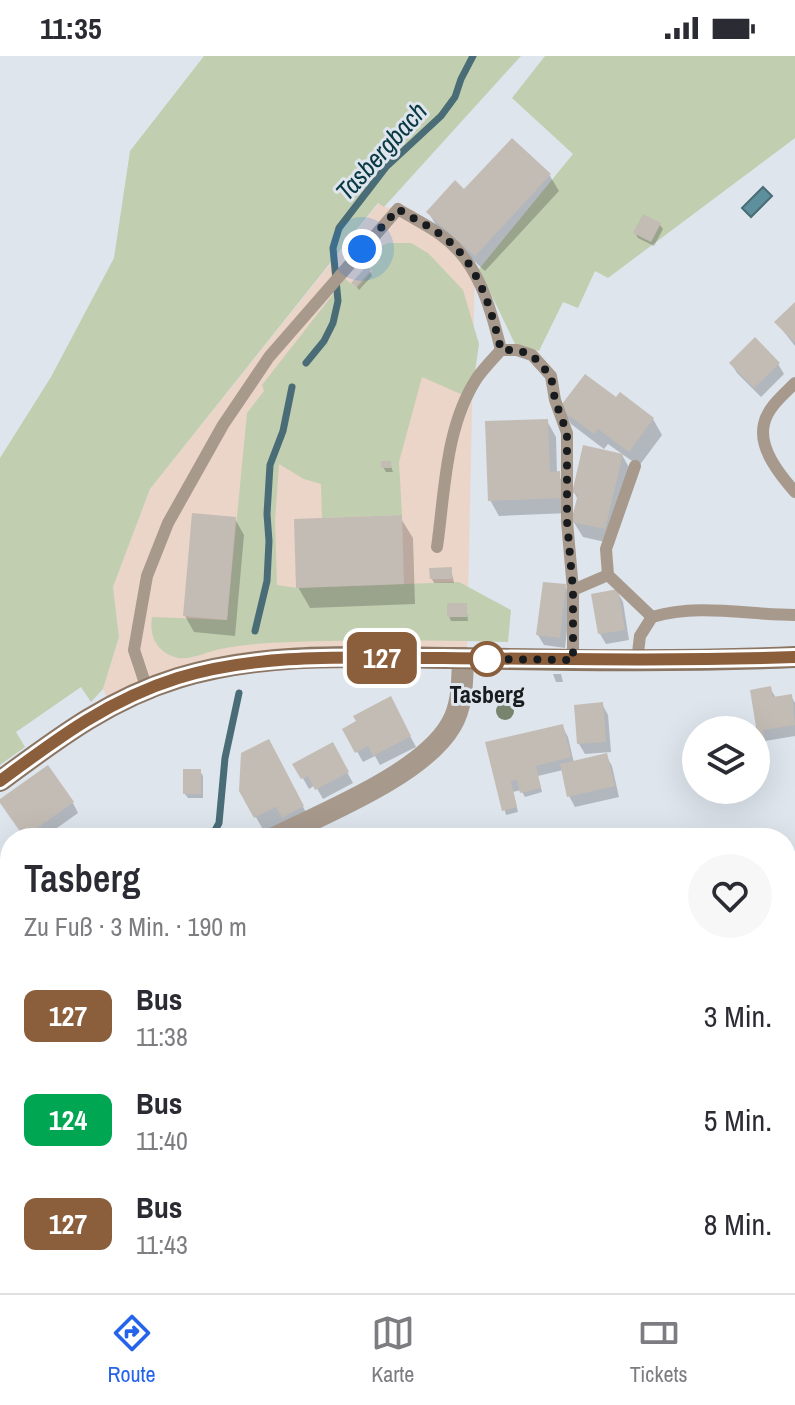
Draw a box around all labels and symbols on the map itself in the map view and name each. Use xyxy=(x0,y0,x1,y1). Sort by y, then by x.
water label: Tasbergbach xyxy=(327,94,435,208)
your location xyxy=(342,229,382,269)
line badge: 127 xyxy=(336,632,428,684)
marker: Tasberg xyxy=(470,642,504,676)
place label: Tasberg xyxy=(449,678,525,710)

